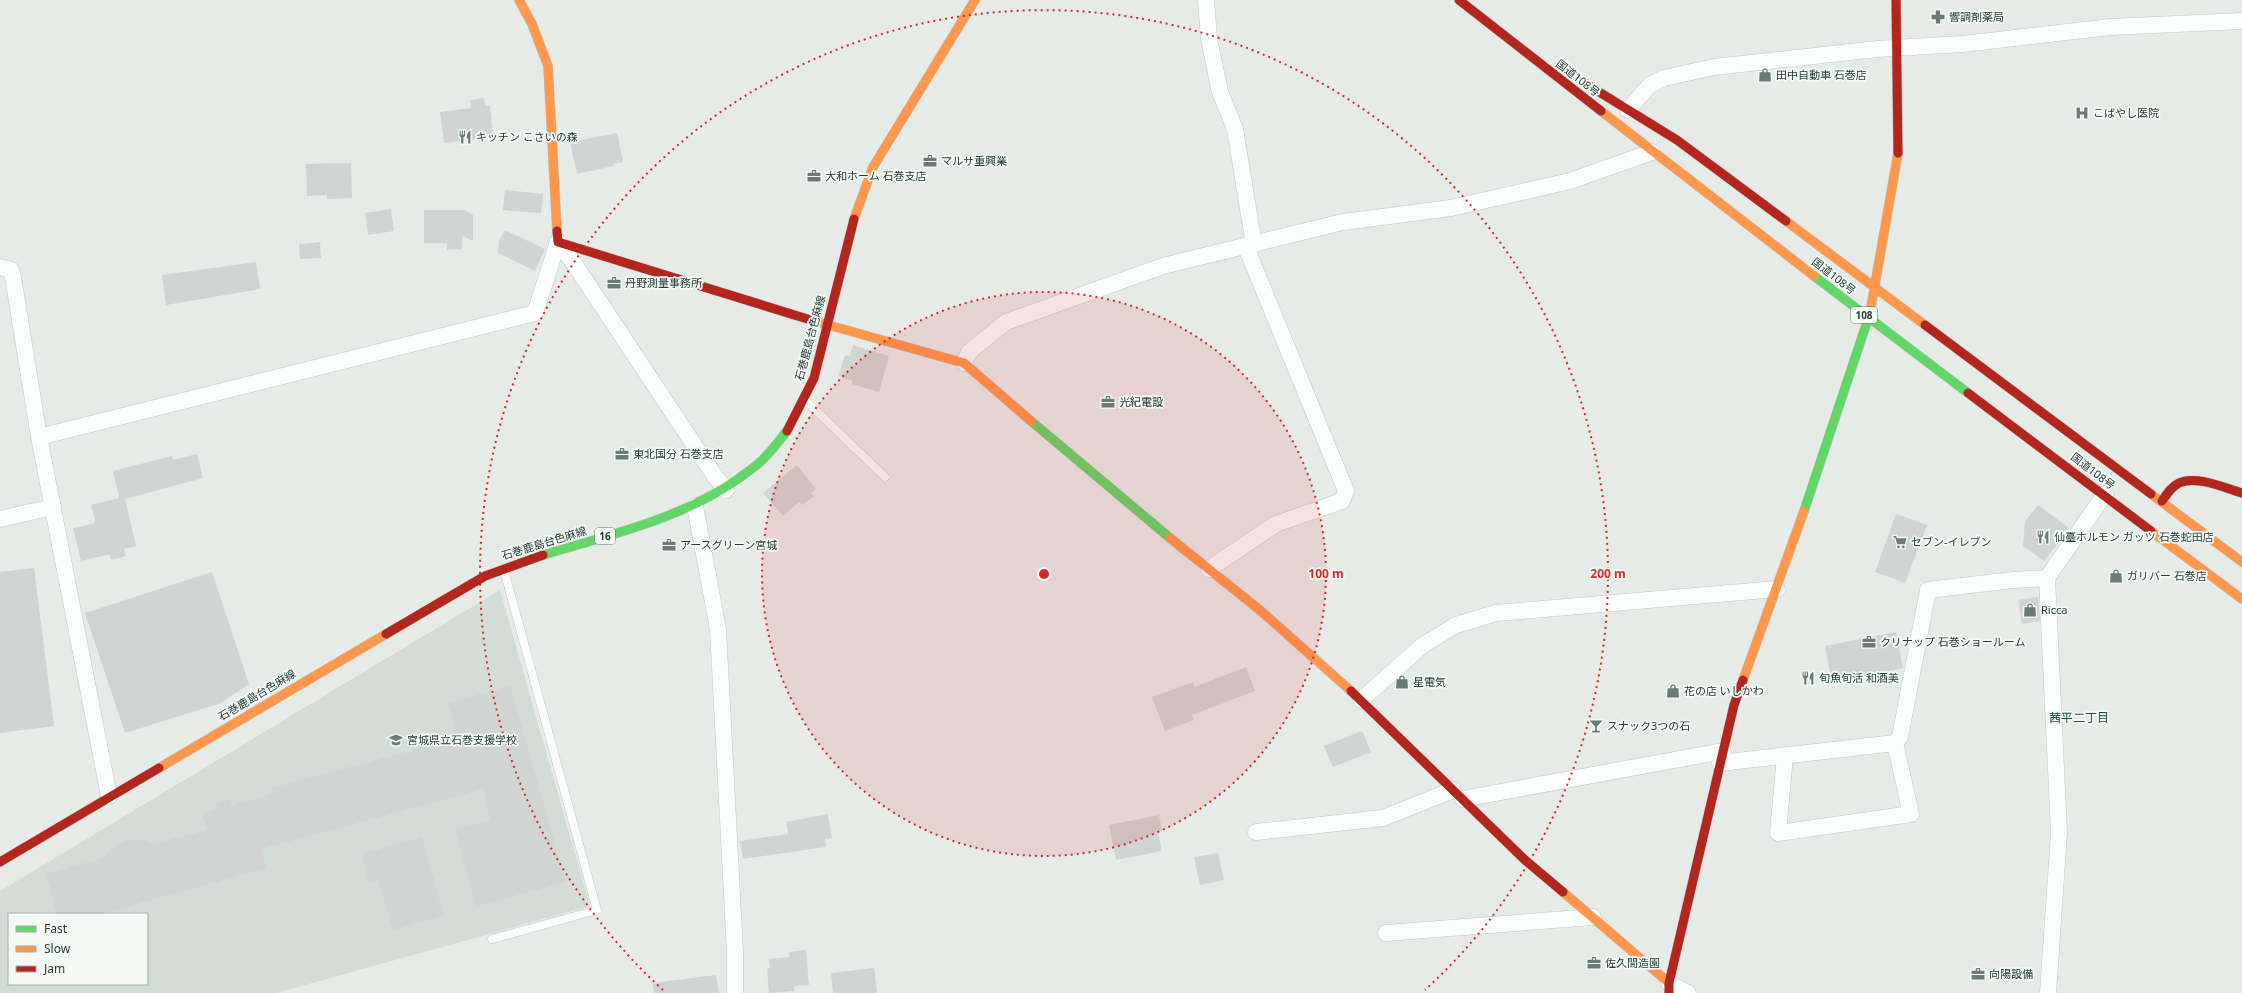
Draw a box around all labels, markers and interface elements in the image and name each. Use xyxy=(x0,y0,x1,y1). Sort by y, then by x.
pharmacy icon: 響調剤薬局 xyxy=(1930,9,1946,25)
place label: 響調剤薬局 xyxy=(1949,9,2004,24)
street label: 国道108号 xyxy=(1553,56,1603,99)
shop icon: 田中自動車 石巻店 xyxy=(1757,67,1773,83)
place label: 田中自動車 石巻店 xyxy=(1776,67,1867,82)
hospital icon: こばやし医院 xyxy=(2074,105,2090,121)
place label: こばやし医院 xyxy=(2093,105,2159,120)
restaurant icon: キッチン こさいの森 xyxy=(457,129,473,145)
place label: キッチン こさいの森 xyxy=(476,129,578,144)
office icon: マルサ重興業 xyxy=(922,153,938,169)
place label: マルサ重興業 xyxy=(941,153,1007,168)
office icon: 大和ホーム 石巻支店 xyxy=(806,168,822,184)
place label: 大和ホーム 石巻支店 xyxy=(825,168,927,183)
street label: 国道108号 xyxy=(1809,254,1859,297)
office icon: 丹野測量事務所 xyxy=(606,275,622,291)
place label: 丹野測量事務所 xyxy=(625,275,703,290)
street label: 石巻鹿島台色麻線 xyxy=(791,293,828,382)
road number: 108 xyxy=(1851,307,1877,323)
office icon: 光紀電設 xyxy=(1100,394,1116,410)
place label: 光紀電設 xyxy=(1119,394,1163,409)
office icon: 東北国分 石巻支店 xyxy=(614,446,630,462)
place label: 東北国分 石巻支店 xyxy=(633,446,724,461)
street label: 国道108号 xyxy=(2068,449,2119,492)
street label: 石巻鹿島台色麻線 xyxy=(500,522,588,563)
road number: 16 xyxy=(595,528,615,544)
restaurant icon: 仙臺ホルモン ガッツ 石巻蛇田店 xyxy=(2035,529,2051,545)
place label: 仙臺ホルモン ガッツ 石巻蛇田店 xyxy=(2054,529,2214,544)
supermarket icon: セブン-イレブン xyxy=(1892,534,1908,550)
place label: セブン-イレブン xyxy=(1911,534,1992,549)
office icon: アースグリーン宮城 xyxy=(661,537,677,553)
place label: アースグリーン宮城 xyxy=(680,537,777,552)
text: 100 m xyxy=(1308,565,1344,582)
text: 200 m xyxy=(1590,565,1626,582)
centre of rings xyxy=(1037,567,1051,581)
shop icon: ガリバー 石巻店 xyxy=(2108,568,2124,584)
place label: ガリバー 石巻店 xyxy=(2127,568,2207,583)
shop icon: Ricca xyxy=(2022,602,2038,618)
place label: Ricca xyxy=(2041,602,2067,617)
office icon: クリナップ 石巻ショールーム xyxy=(1861,634,1877,650)
place label: クリナップ 石巻ショールーム xyxy=(1880,634,2026,649)
street label: 石巻鹿島台色麻線 xyxy=(215,665,298,724)
restaurant icon: 旬魚旬活 和酒美 xyxy=(1800,670,1816,686)
place label: 旬魚旬活 和酒美 xyxy=(1819,670,1899,685)
shop icon: 星電気 xyxy=(1394,674,1410,690)
place label: 星電気 xyxy=(1413,674,1446,689)
shop icon: 花の店 いしかわ xyxy=(1665,683,1681,699)
place label: 花の店 いしかわ xyxy=(1684,683,1764,698)
district label: 茜平二丁目 xyxy=(2049,709,2109,726)
bar icon: スナック3つの石 xyxy=(1588,718,1604,734)
place label: スナック3つの石 xyxy=(1607,718,1690,733)
school or university icon: 宮城県立石巻支援学校 xyxy=(388,732,404,748)
place label: 宮城県立石巻支援学校 xyxy=(407,732,517,747)
legend xyxy=(8,913,148,985)
text: Fast xyxy=(44,920,68,937)
text: Slow xyxy=(44,940,71,957)
office icon: 佐久間造園 xyxy=(1586,955,1602,971)
place label: 佐久間造園 xyxy=(1605,955,1660,970)
text: Jam xyxy=(43,960,65,977)
office icon: 向陽設備 xyxy=(1970,966,1986,982)
place label: 向陽設備 xyxy=(1989,966,2033,981)

